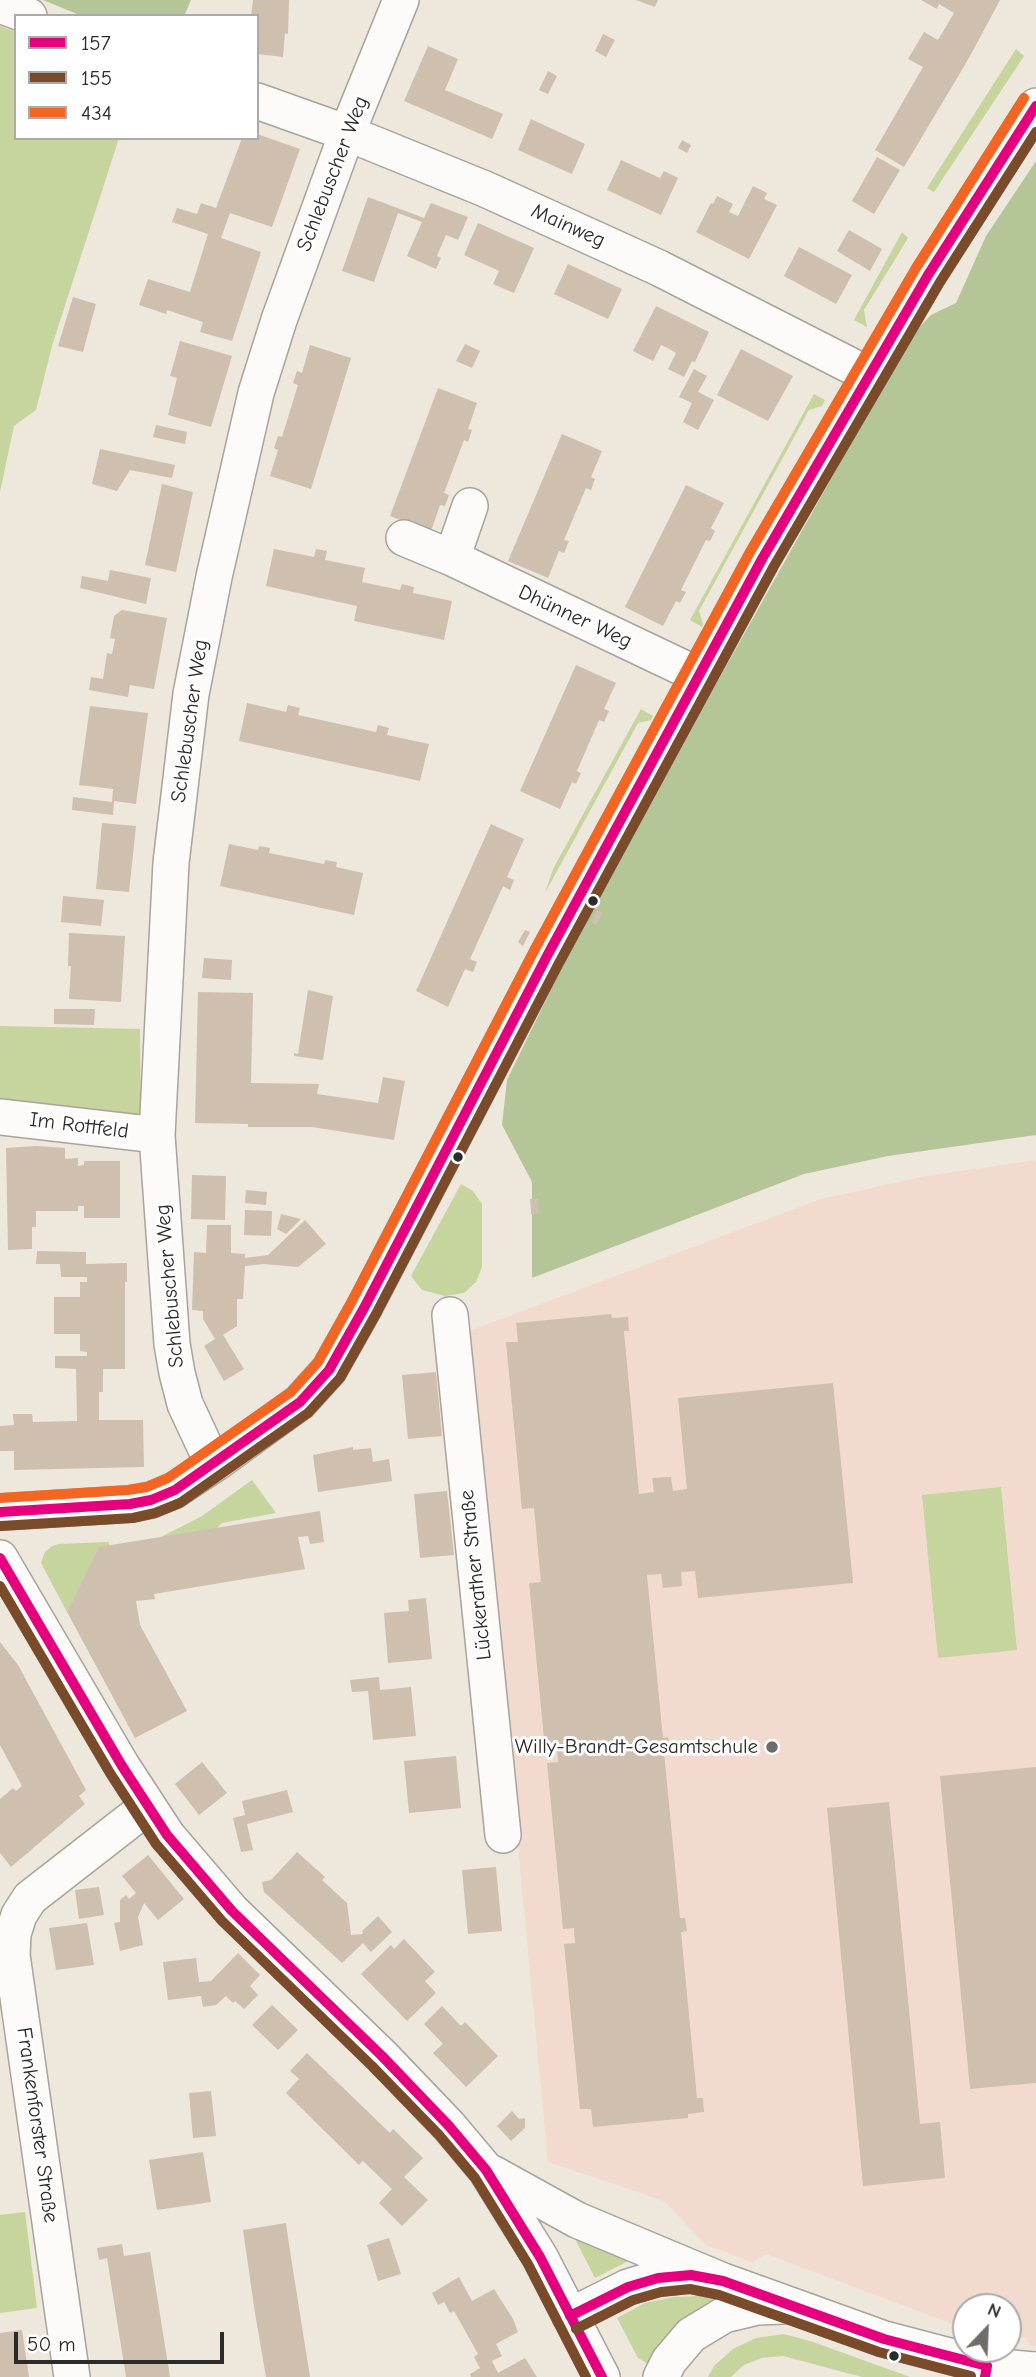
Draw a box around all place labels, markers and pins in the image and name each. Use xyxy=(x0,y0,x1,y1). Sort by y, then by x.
unlabelled marker xyxy=(586,894,600,908)
unlabelled marker xyxy=(451,1150,465,1164)
place label: Willy-Brandt-Gesamtschule xyxy=(515,1734,758,1760)
marker: Willy-Brandt-Gesamtschule xyxy=(764,1739,780,1755)
unlabelled marker xyxy=(887,2349,901,2363)

